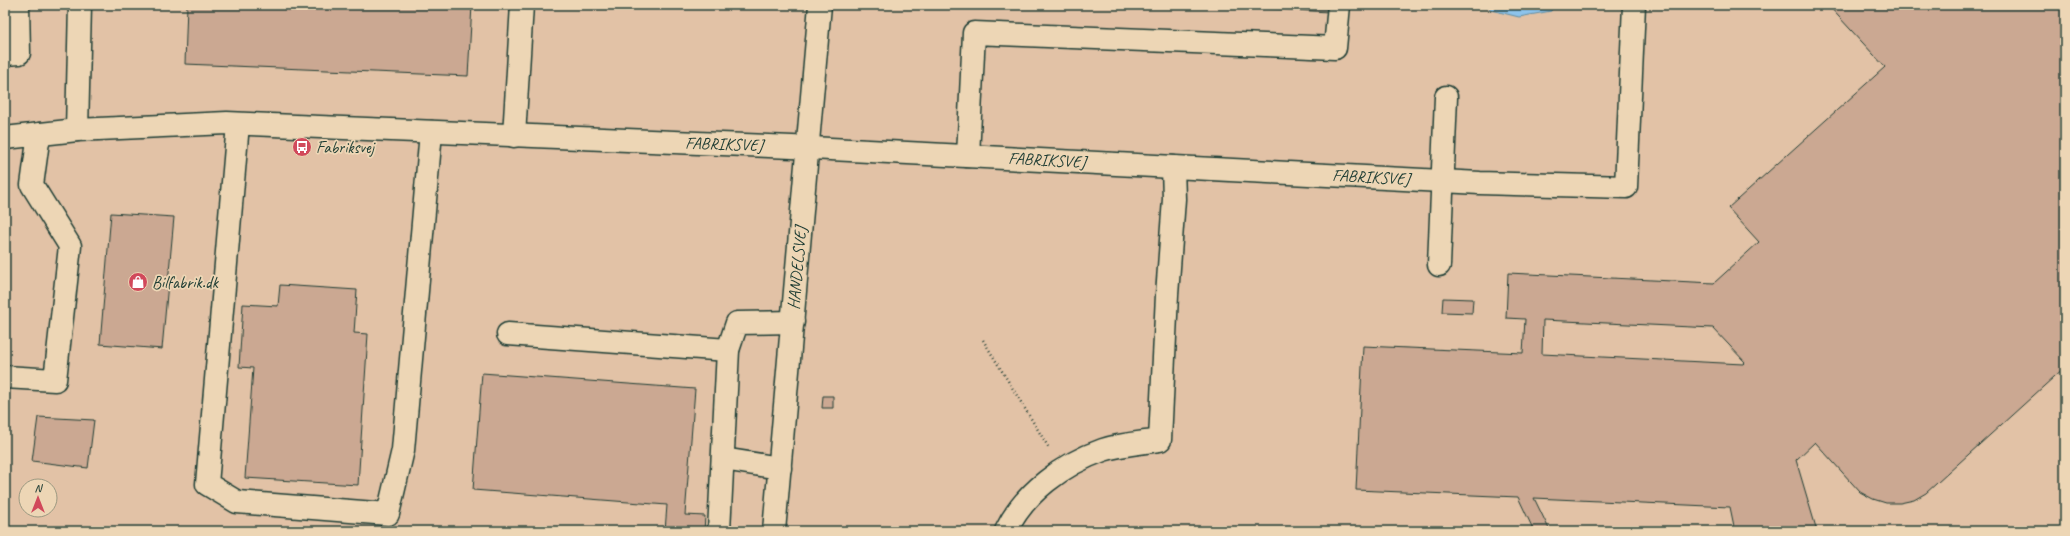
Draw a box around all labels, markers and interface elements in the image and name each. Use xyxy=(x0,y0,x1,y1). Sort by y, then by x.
street label: FABRIKSVEJ xyxy=(685,132,766,156)
bus stop icon: Fabriksvej xyxy=(291,136,313,158)
place label: Fabriksvej xyxy=(316,137,376,158)
street label: FABRIKSVEJ xyxy=(1008,147,1089,173)
street label: FABRIKSVEJ xyxy=(1332,164,1413,190)
street label: HANDELSVEJ xyxy=(783,223,811,310)
shop icon: Bilfabrik.dk xyxy=(127,271,149,293)
place label: Bilfabrik.dk xyxy=(152,272,220,293)
north arrow xyxy=(18,478,58,518)
text: N xyxy=(35,481,44,495)

